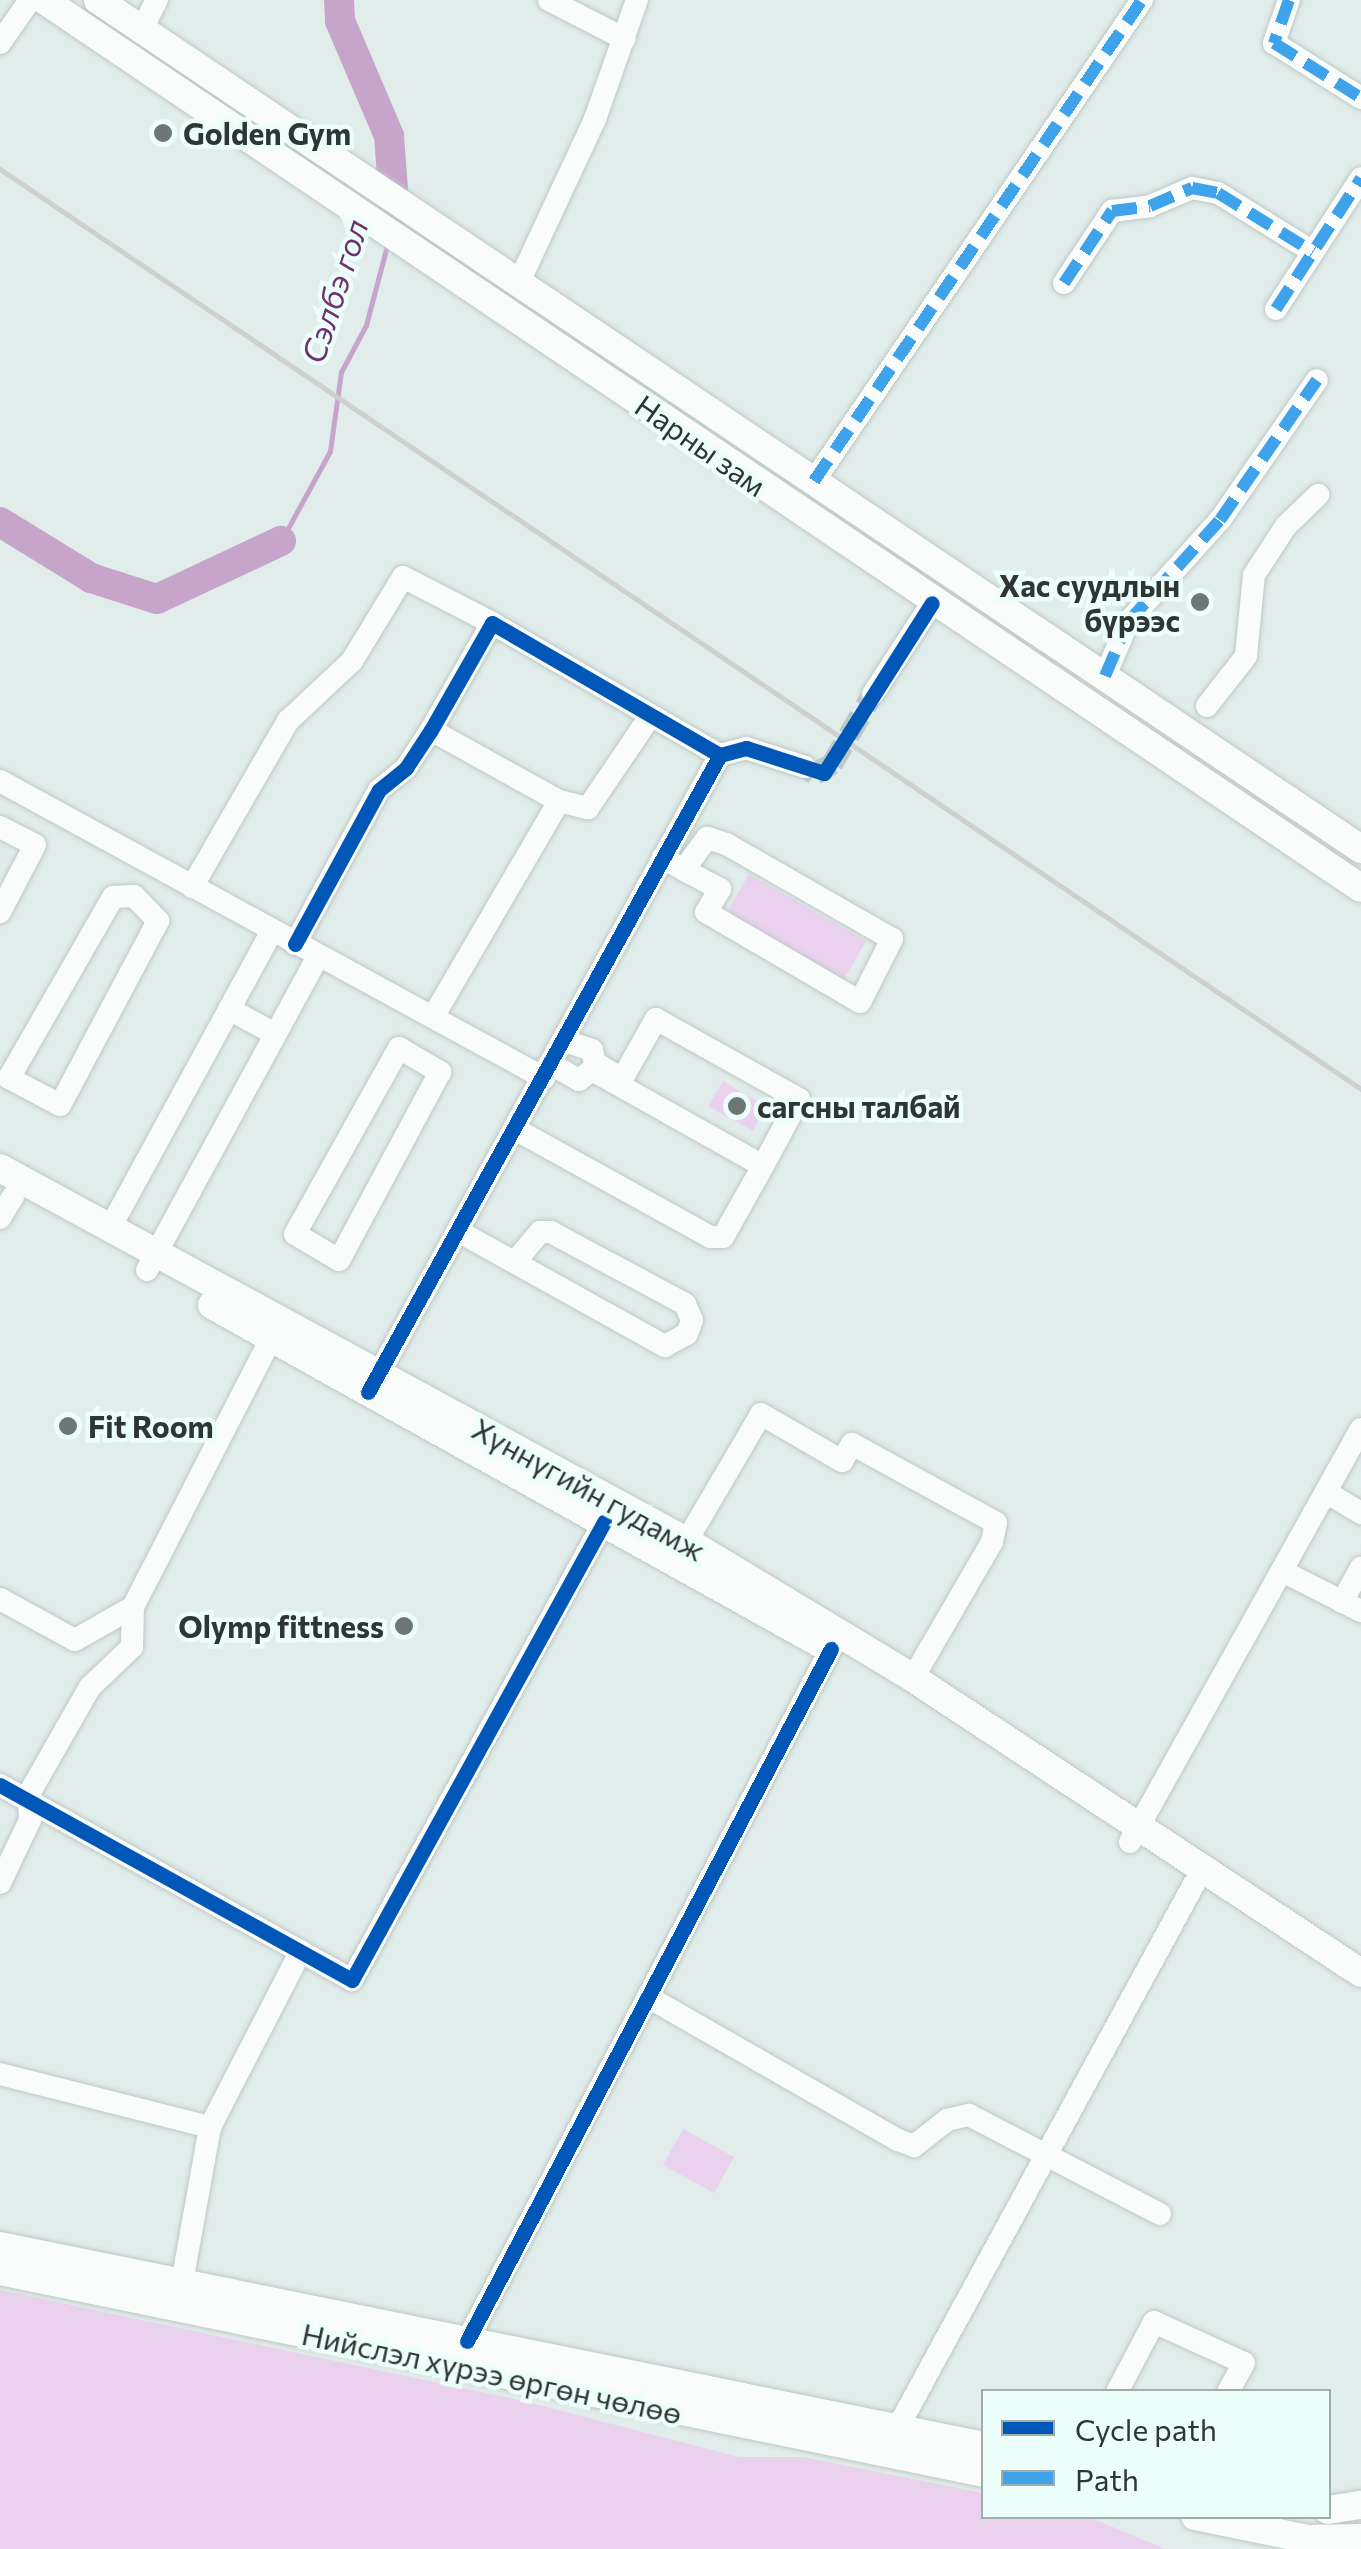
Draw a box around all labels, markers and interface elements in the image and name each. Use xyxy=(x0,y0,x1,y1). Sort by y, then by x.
place label: Golden Gym xyxy=(183,115,351,151)
marker: Golden Gym xyxy=(152,122,174,144)
water label: Сэлбэ гол xyxy=(293,214,375,368)
street label: Нарны зам xyxy=(629,387,773,503)
place label: Хас суудлын бүрээс xyxy=(999,567,1180,638)
marker: Хас суудлын бүрээс xyxy=(1189,591,1211,613)
place label: сагсны талбай xyxy=(757,1088,961,1124)
marker: сагсны талбай xyxy=(726,1095,748,1117)
place label: Fit Room xyxy=(88,1408,214,1444)
street label: Хүннүгийн гудамж xyxy=(466,1410,712,1568)
marker: Fit Room xyxy=(57,1415,79,1437)
place label: Olymp fittness xyxy=(178,1608,384,1644)
marker: Olymp fittness xyxy=(393,1615,415,1637)
street label: Нийслэл хүрээ өргөн чөлөө xyxy=(299,2315,685,2431)
legend xyxy=(981,2389,1331,2519)
text: Cycle path xyxy=(1075,2410,1217,2447)
text: Path xyxy=(1075,2460,1139,2497)

